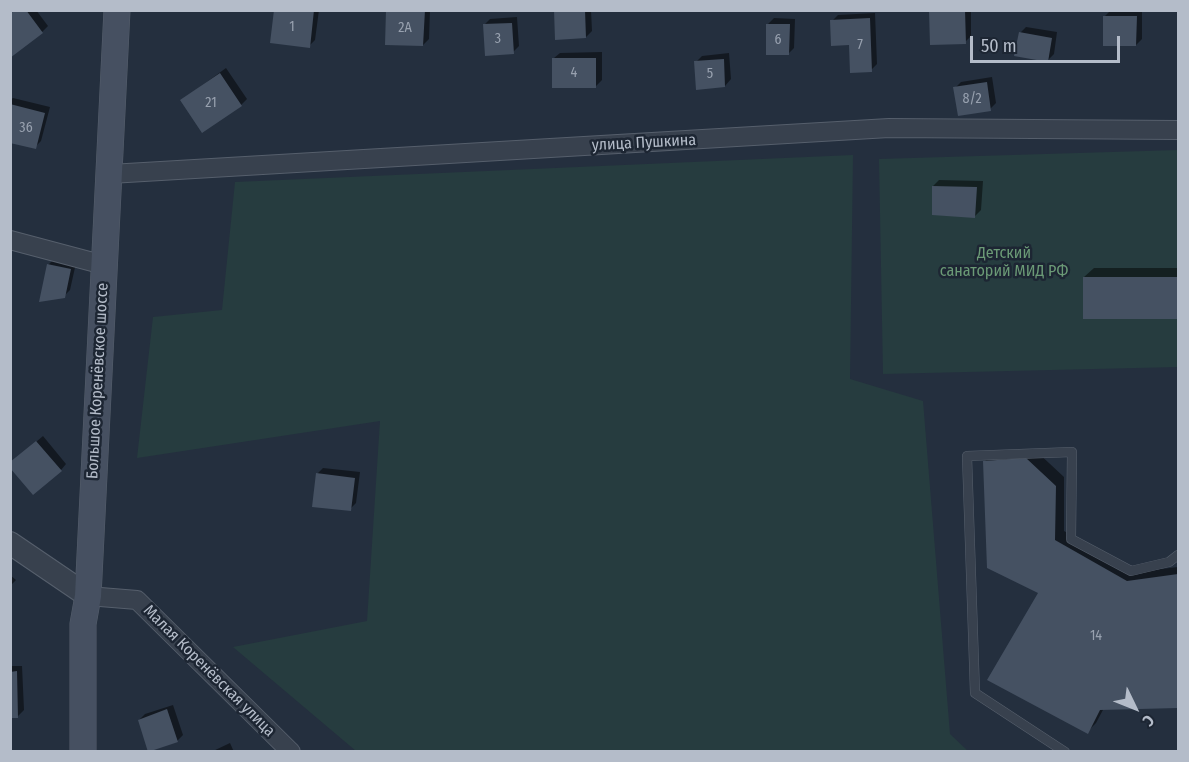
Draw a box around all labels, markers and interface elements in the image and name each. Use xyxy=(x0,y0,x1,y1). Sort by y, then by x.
house number: 1 xyxy=(289,19,295,35)
house number: 2А xyxy=(398,20,412,36)
scale bar xyxy=(973,24,1123,62)
house number: 3 xyxy=(495,31,501,47)
house number: 6 xyxy=(775,32,781,48)
text: 50 m xyxy=(981,35,1017,57)
house number: 7 xyxy=(857,37,863,53)
house number: 4 xyxy=(571,65,577,81)
house number: 5 xyxy=(707,66,713,82)
house number: 8/2 xyxy=(962,91,982,107)
house number: 21 xyxy=(205,95,217,111)
house number: 36 xyxy=(19,120,33,136)
street label: улица Пушкина xyxy=(591,131,697,155)
park label: Детский санаторий МИД РФ xyxy=(940,244,1068,282)
street label: Большое Коренёвское шоссе xyxy=(83,282,113,480)
street label: Малая Коренёвская улица xyxy=(139,601,279,741)
house number: 14 xyxy=(1090,628,1102,644)
north arrow xyxy=(1105,678,1165,738)
text: С xyxy=(1139,711,1158,730)

